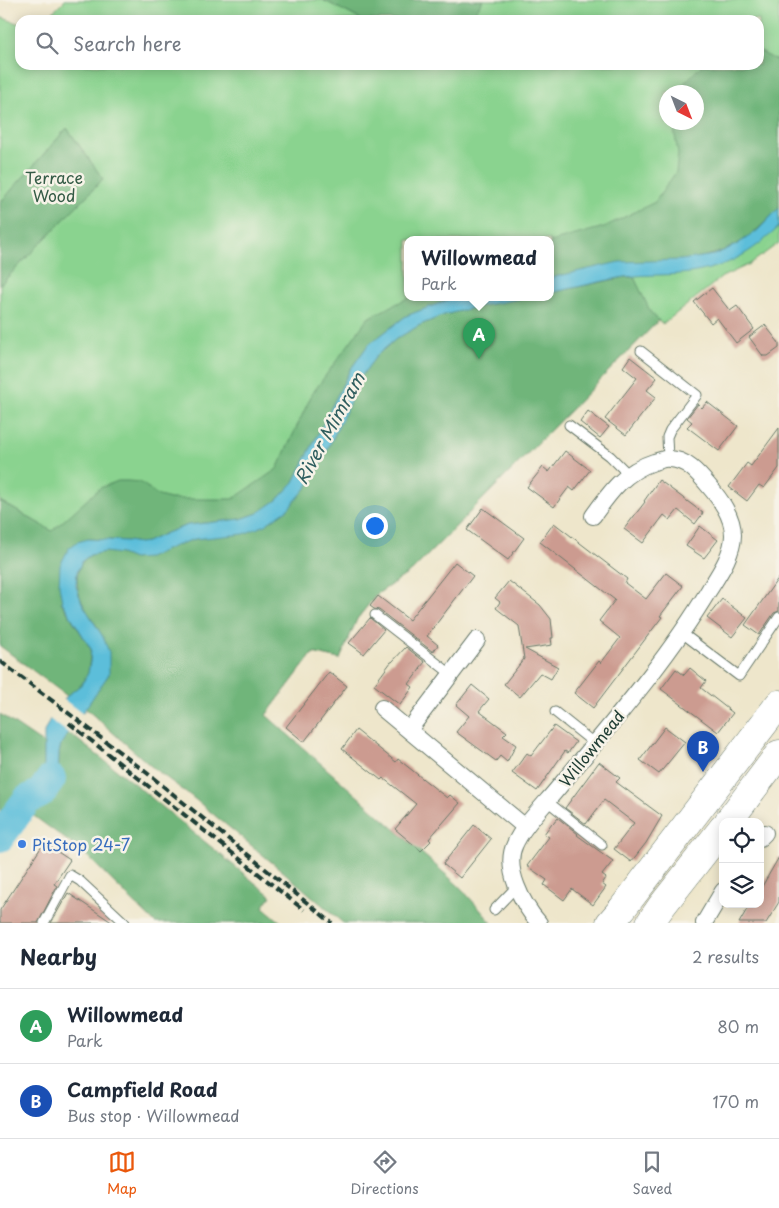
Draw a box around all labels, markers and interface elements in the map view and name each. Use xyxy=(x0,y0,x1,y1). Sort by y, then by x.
search box xyxy=(15,15,764,70)
icon: search xyxy=(33,29,61,57)
text: Search here xyxy=(73,29,182,57)
north arrow xyxy=(659,85,704,130)
park label: Terrace Wood xyxy=(25,165,83,207)
popup xyxy=(404,236,554,301)
text: Willowmead xyxy=(421,243,537,271)
text: Park xyxy=(421,271,457,295)
pin: A xyxy=(463,318,495,359)
water label: River Mimram xyxy=(287,367,371,489)
your location xyxy=(362,513,388,539)
street label: Willowmead xyxy=(552,704,630,792)
pin: B xyxy=(687,731,719,772)
map controls xyxy=(719,818,764,908)
button: locate xyxy=(719,818,764,863)
place label: PitStop 24-7 xyxy=(32,832,130,856)
marker: PitStop 24-7 xyxy=(16,838,28,850)
button: layers xyxy=(719,863,764,908)
text: Nearby xyxy=(20,940,97,972)
text: 2 results xyxy=(692,944,759,968)
text: Willowmead xyxy=(67,1000,183,1028)
text: A xyxy=(30,1014,42,1038)
text: 80 m xyxy=(717,1014,759,1038)
text: Park xyxy=(67,1028,103,1052)
text: Campfield Road xyxy=(67,1075,218,1103)
text: B xyxy=(31,1089,41,1113)
text: 170 m xyxy=(713,1089,759,1113)
text: Bus stop · Willowmead xyxy=(67,1103,240,1127)
tab: Map xyxy=(107,1148,137,1199)
tab: Directions xyxy=(351,1148,419,1199)
tab: Saved xyxy=(632,1148,672,1199)

